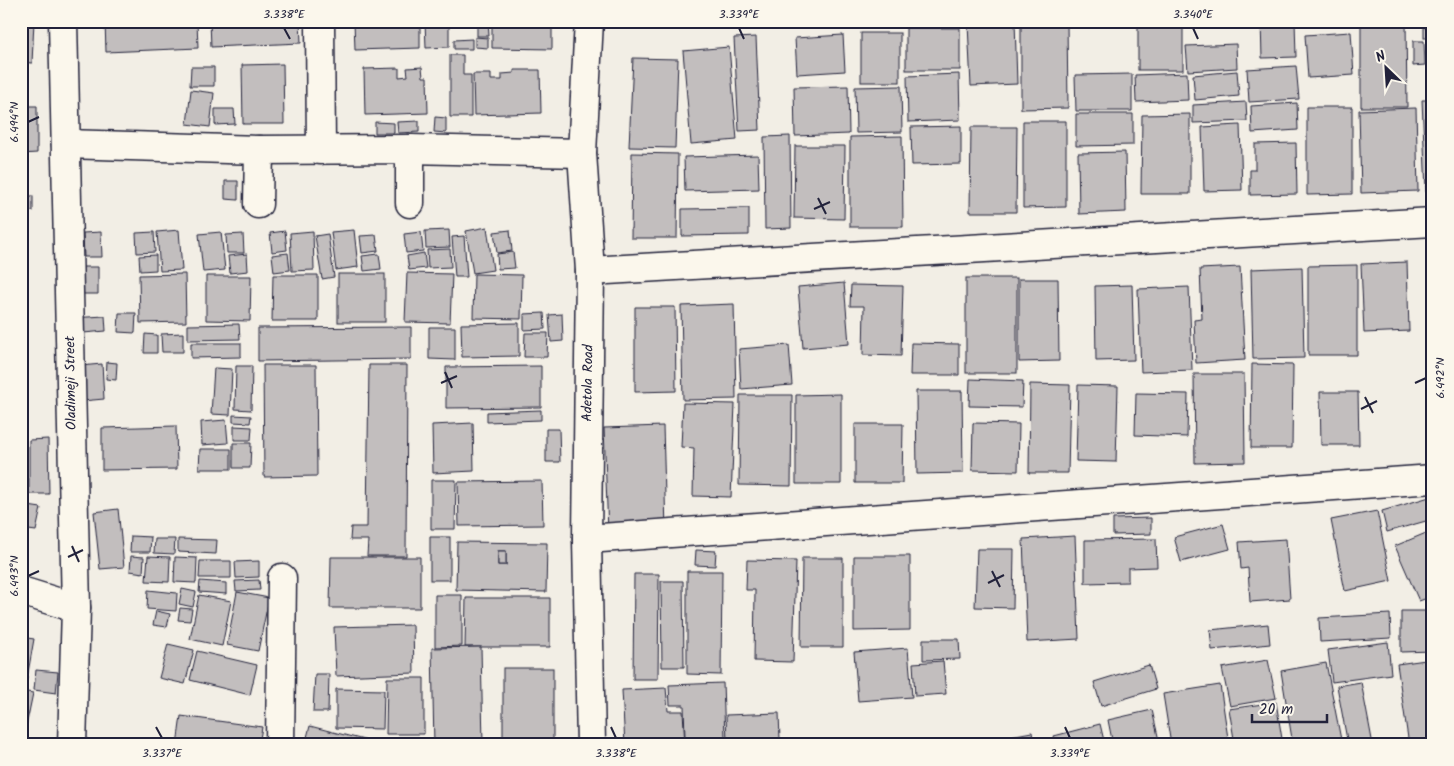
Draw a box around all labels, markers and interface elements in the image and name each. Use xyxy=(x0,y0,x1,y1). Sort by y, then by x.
text: 3.338°E xyxy=(263,5,306,24)
text: 3.339°E xyxy=(719,5,760,24)
text: 3.340°E xyxy=(1173,5,1214,24)
north arrow xyxy=(1362,42,1412,92)
text: N xyxy=(1372,45,1390,69)
text: 6.494°N xyxy=(5,102,24,142)
street label: Oladimeji Street xyxy=(59,335,83,430)
street label: Adetola Road xyxy=(576,343,600,422)
text: 6.492°N xyxy=(1431,357,1450,399)
text: 6.493°N xyxy=(5,555,24,597)
scale bar xyxy=(1252,691,1326,723)
text: 20 m xyxy=(1259,698,1293,722)
text: 3.337°E xyxy=(142,744,183,763)
text: 3.338°E xyxy=(595,744,638,763)
text: 3.339°E xyxy=(1050,744,1091,763)

